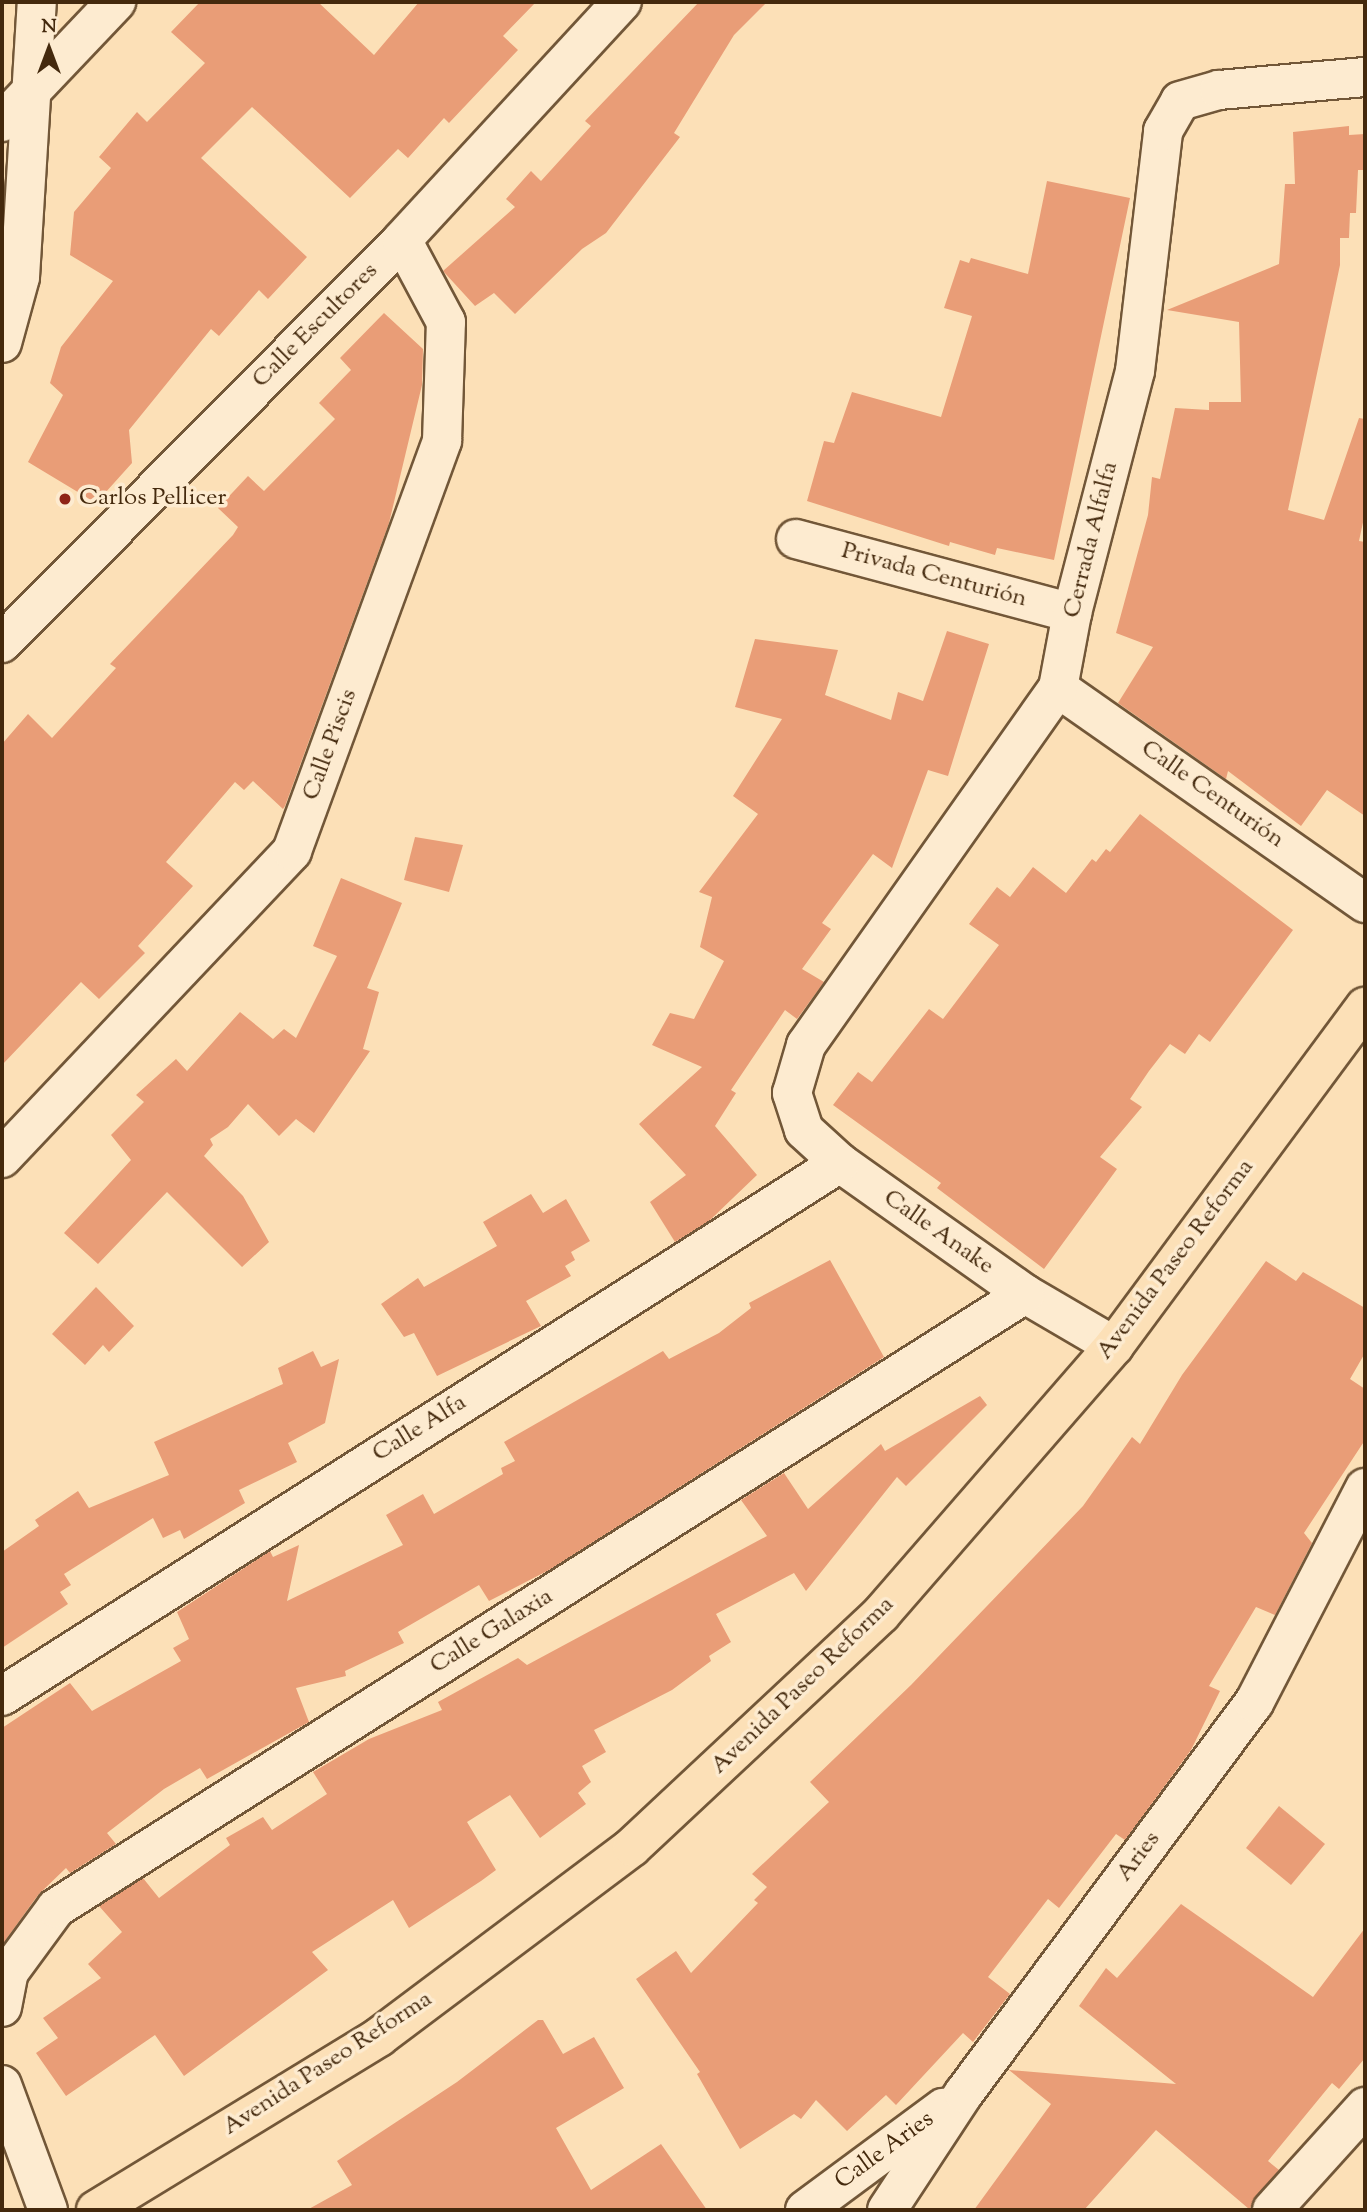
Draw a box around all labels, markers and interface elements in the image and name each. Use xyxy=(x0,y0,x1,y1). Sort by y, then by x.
north arrow xyxy=(14,14,84,84)
text: N xyxy=(41,14,57,41)
street label: Calle Escultores xyxy=(247,257,385,395)
street label: Cerrada Alfalfa xyxy=(1059,459,1125,621)
place label: Carlos Pellicer xyxy=(79,485,226,513)
marker: Carlos Pellicer xyxy=(57,491,73,507)
street label: Privada Centurión xyxy=(838,537,1030,615)
street label: Calle Piscis xyxy=(298,686,364,804)
street label: Calle Centurión xyxy=(1135,735,1289,855)
street label: Avenida Paseo Reforma xyxy=(1091,1154,1261,1366)
street label: Calle Anake xyxy=(877,1184,999,1282)
street label: Calle Alfa xyxy=(368,1389,472,1469)
street label: Calle Galaxia xyxy=(425,1583,559,1681)
street label: Avenida Paseo Reforma xyxy=(705,1591,901,1781)
street label: Aries xyxy=(1111,1826,1167,1888)
street label: Avenida Paseo Reforma xyxy=(218,1986,438,2142)
street label: Calle Aries xyxy=(830,2106,940,2196)

